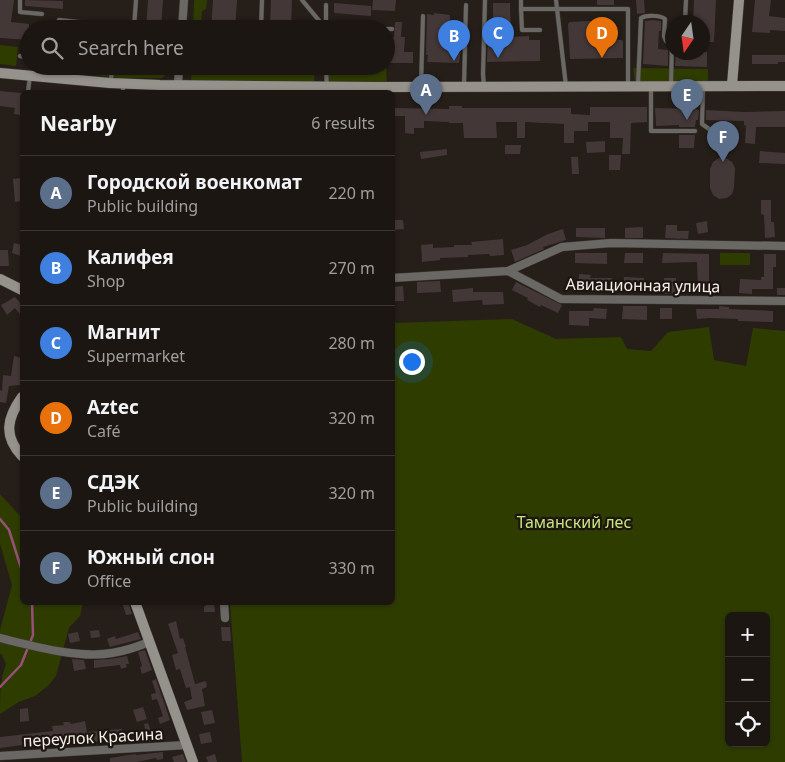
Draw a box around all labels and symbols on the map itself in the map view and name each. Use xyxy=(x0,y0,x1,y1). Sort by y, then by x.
north arrow xyxy=(665,15,710,60)
pin: C xyxy=(482,17,514,58)
pin: D xyxy=(586,17,618,58)
pin: B xyxy=(438,20,470,61)
pin: A xyxy=(410,74,442,115)
pin: E xyxy=(671,79,703,120)
pin: F xyxy=(707,121,739,162)
street label: Авиационная улица xyxy=(566,273,720,297)
your location xyxy=(399,349,425,375)
park label: Таманский лес xyxy=(517,511,631,533)
street label: переулок Красина xyxy=(22,722,164,752)

